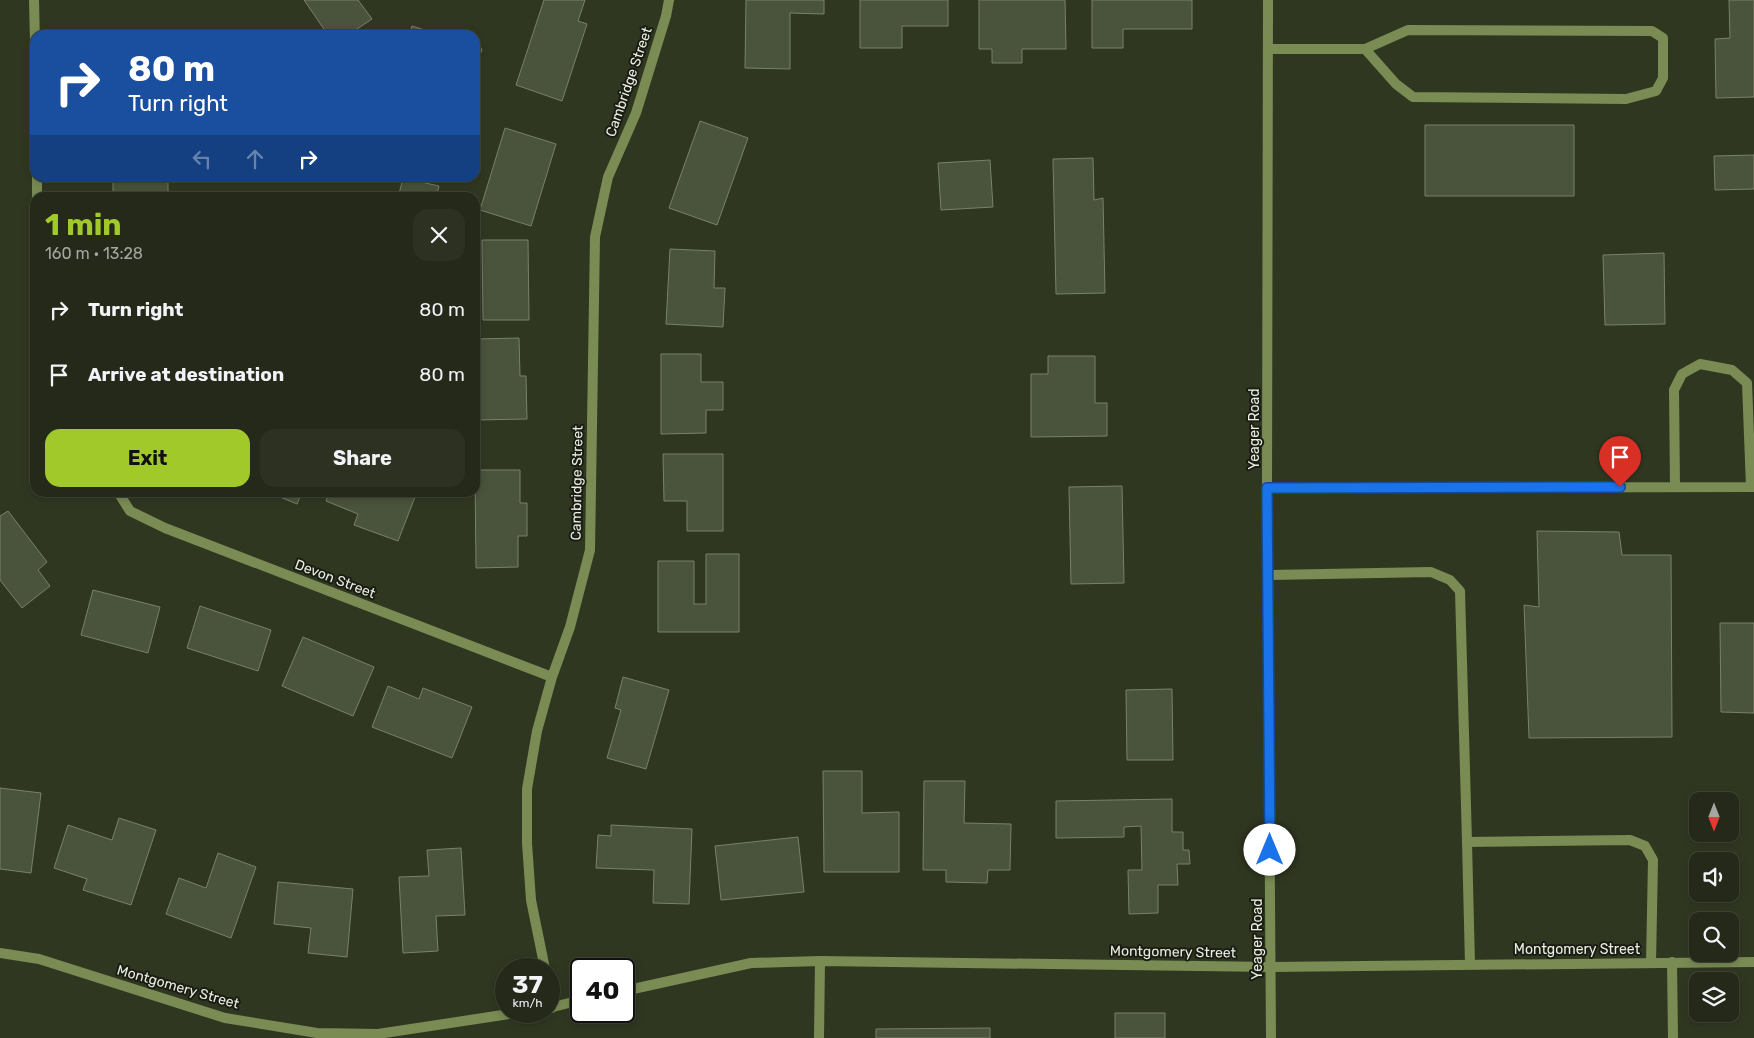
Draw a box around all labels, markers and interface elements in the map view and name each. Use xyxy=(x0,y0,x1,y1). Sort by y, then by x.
street label: Cambridge Street xyxy=(602,24,656,139)
text: 80 m xyxy=(128,48,215,90)
icon: right xyxy=(45,50,110,115)
text: Turn right xyxy=(128,90,228,117)
icon: left xyxy=(188,145,216,173)
icon: ahead xyxy=(241,145,269,173)
icon: right xyxy=(294,145,322,173)
text: 1 min xyxy=(45,207,122,243)
button: close xyxy=(413,209,465,261)
text: 160 m · 13:28 xyxy=(45,244,143,263)
icon: right xyxy=(45,296,73,324)
text: Turn right xyxy=(88,298,183,321)
text: 80 m xyxy=(419,298,465,321)
icon: arrive xyxy=(45,361,73,389)
text: Arrive at destination xyxy=(88,363,284,386)
text: 80 m xyxy=(419,363,465,386)
street label: Yeager Road xyxy=(1246,388,1263,470)
street label: Cambridge Street xyxy=(567,425,587,541)
button: Exit xyxy=(45,429,250,487)
button: Share xyxy=(260,429,465,487)
pin xyxy=(1599,436,1641,487)
icon: arrive xyxy=(1606,443,1634,471)
street label: Devon Street xyxy=(292,556,378,602)
north arrow xyxy=(1689,792,1739,842)
map controls xyxy=(1689,792,1739,1022)
position arrow xyxy=(1243,823,1295,875)
button: sound xyxy=(1689,852,1739,902)
street label: Yeager Road xyxy=(1249,898,1266,980)
button: search xyxy=(1689,912,1739,962)
street label: Montgomery Street xyxy=(1514,941,1641,958)
street label: Montgomery Street xyxy=(1110,942,1237,962)
speed limit sign: 40 xyxy=(570,958,635,1023)
street label: Montgomery Street xyxy=(115,961,242,1013)
text: 37 xyxy=(512,970,543,999)
button: layers xyxy=(1689,972,1739,1022)
text: km/h xyxy=(513,996,542,1010)

